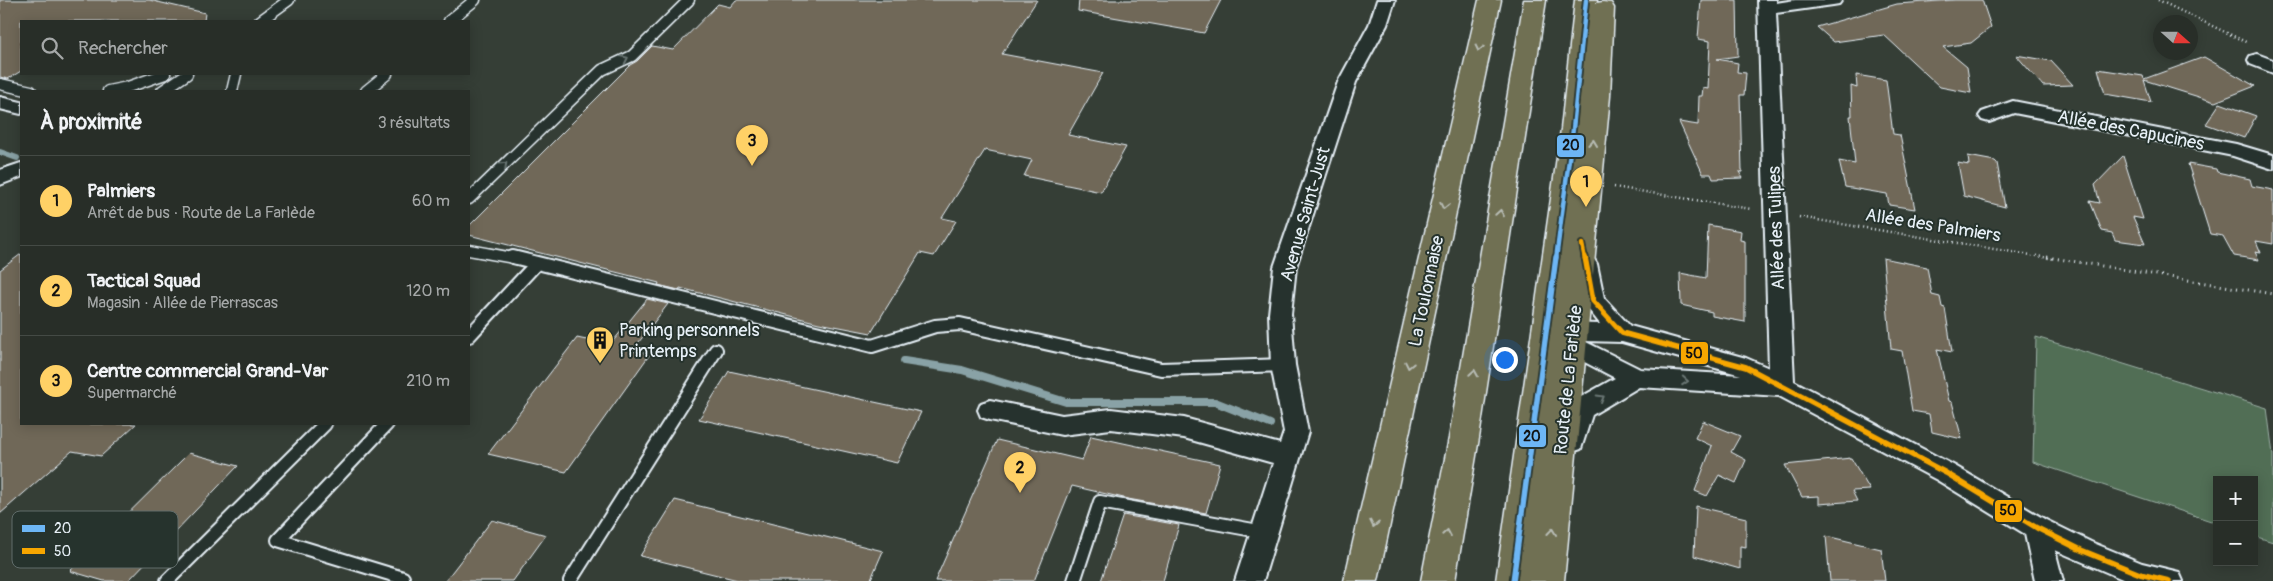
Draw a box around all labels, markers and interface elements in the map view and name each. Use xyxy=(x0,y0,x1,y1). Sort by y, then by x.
north arrow xyxy=(2153,15,2198,60)
search box xyxy=(20,20,470,75)
icon: search xyxy=(38,34,66,62)
text: Rechercher xyxy=(78,36,168,60)
one-way arrow xyxy=(1474,43,1485,52)
one-way arrow xyxy=(620,55,629,65)
street label: Allée des Capucines xyxy=(2056,105,2206,156)
text: À proximité xyxy=(40,109,143,136)
text: 3 résultats xyxy=(378,113,450,133)
pin: 3 xyxy=(736,125,768,166)
line badge: 20 xyxy=(1556,134,1585,158)
text: 20 xyxy=(1562,137,1580,154)
one-way arrow xyxy=(1587,139,1598,147)
street label: Avenue Saint-Just xyxy=(1275,143,1336,284)
one-way arrow xyxy=(498,162,507,171)
pin: 1 xyxy=(1570,166,1602,207)
street label: Allée des Tulipes xyxy=(1763,166,1790,290)
text: Palmiers xyxy=(87,179,155,203)
text: 1 xyxy=(53,191,59,211)
text: 60 m xyxy=(412,191,450,211)
one-way arrow xyxy=(1439,202,1450,211)
text: Arrêt de bus · Route de La Farlède xyxy=(87,203,315,223)
street label: Allée des Palmiers xyxy=(1864,203,2002,248)
one-way arrow xyxy=(1495,208,1505,217)
street label: La Toulonnaise xyxy=(1403,233,1450,349)
text: Tactical Squad xyxy=(87,269,201,293)
text: 2 xyxy=(52,281,60,301)
text: 120 m xyxy=(406,281,450,301)
text: Magasin · Allée de Pierrascas xyxy=(87,293,278,313)
street label: Route de La Farlède xyxy=(1549,304,1588,456)
place label: Parking personnels Printemps xyxy=(619,319,760,363)
building icon: Parking personnels Printemps xyxy=(585,325,615,364)
line badge: 50 xyxy=(1680,341,1709,365)
text: 50 xyxy=(1685,345,1703,362)
your location xyxy=(1492,347,1518,373)
text: Centre commercial Grand-Var xyxy=(87,359,328,383)
one-way arrow xyxy=(1404,360,1415,369)
one-way arrow xyxy=(1469,369,1479,377)
text: 3 xyxy=(52,371,60,391)
text: 210 m xyxy=(406,371,450,391)
one-way arrow xyxy=(1681,376,1689,387)
text: Supermarché xyxy=(87,383,177,403)
one-way arrow xyxy=(1596,394,1605,404)
line badge: 20 xyxy=(1518,424,1547,448)
text: 20 xyxy=(1523,428,1541,445)
pin: 2 xyxy=(1004,452,1036,493)
map controls xyxy=(2213,476,2258,566)
button: + xyxy=(2213,476,2258,521)
line badge: 50 xyxy=(1994,499,2023,523)
text: 50 xyxy=(1999,502,2017,519)
legend xyxy=(12,511,178,568)
one-way arrow xyxy=(1369,519,1380,528)
text: 20 xyxy=(54,520,71,537)
button: − xyxy=(2213,521,2258,566)
one-way arrow xyxy=(1546,528,1557,536)
one-way arrow xyxy=(1441,529,1451,537)
text: 50 xyxy=(54,543,71,560)

